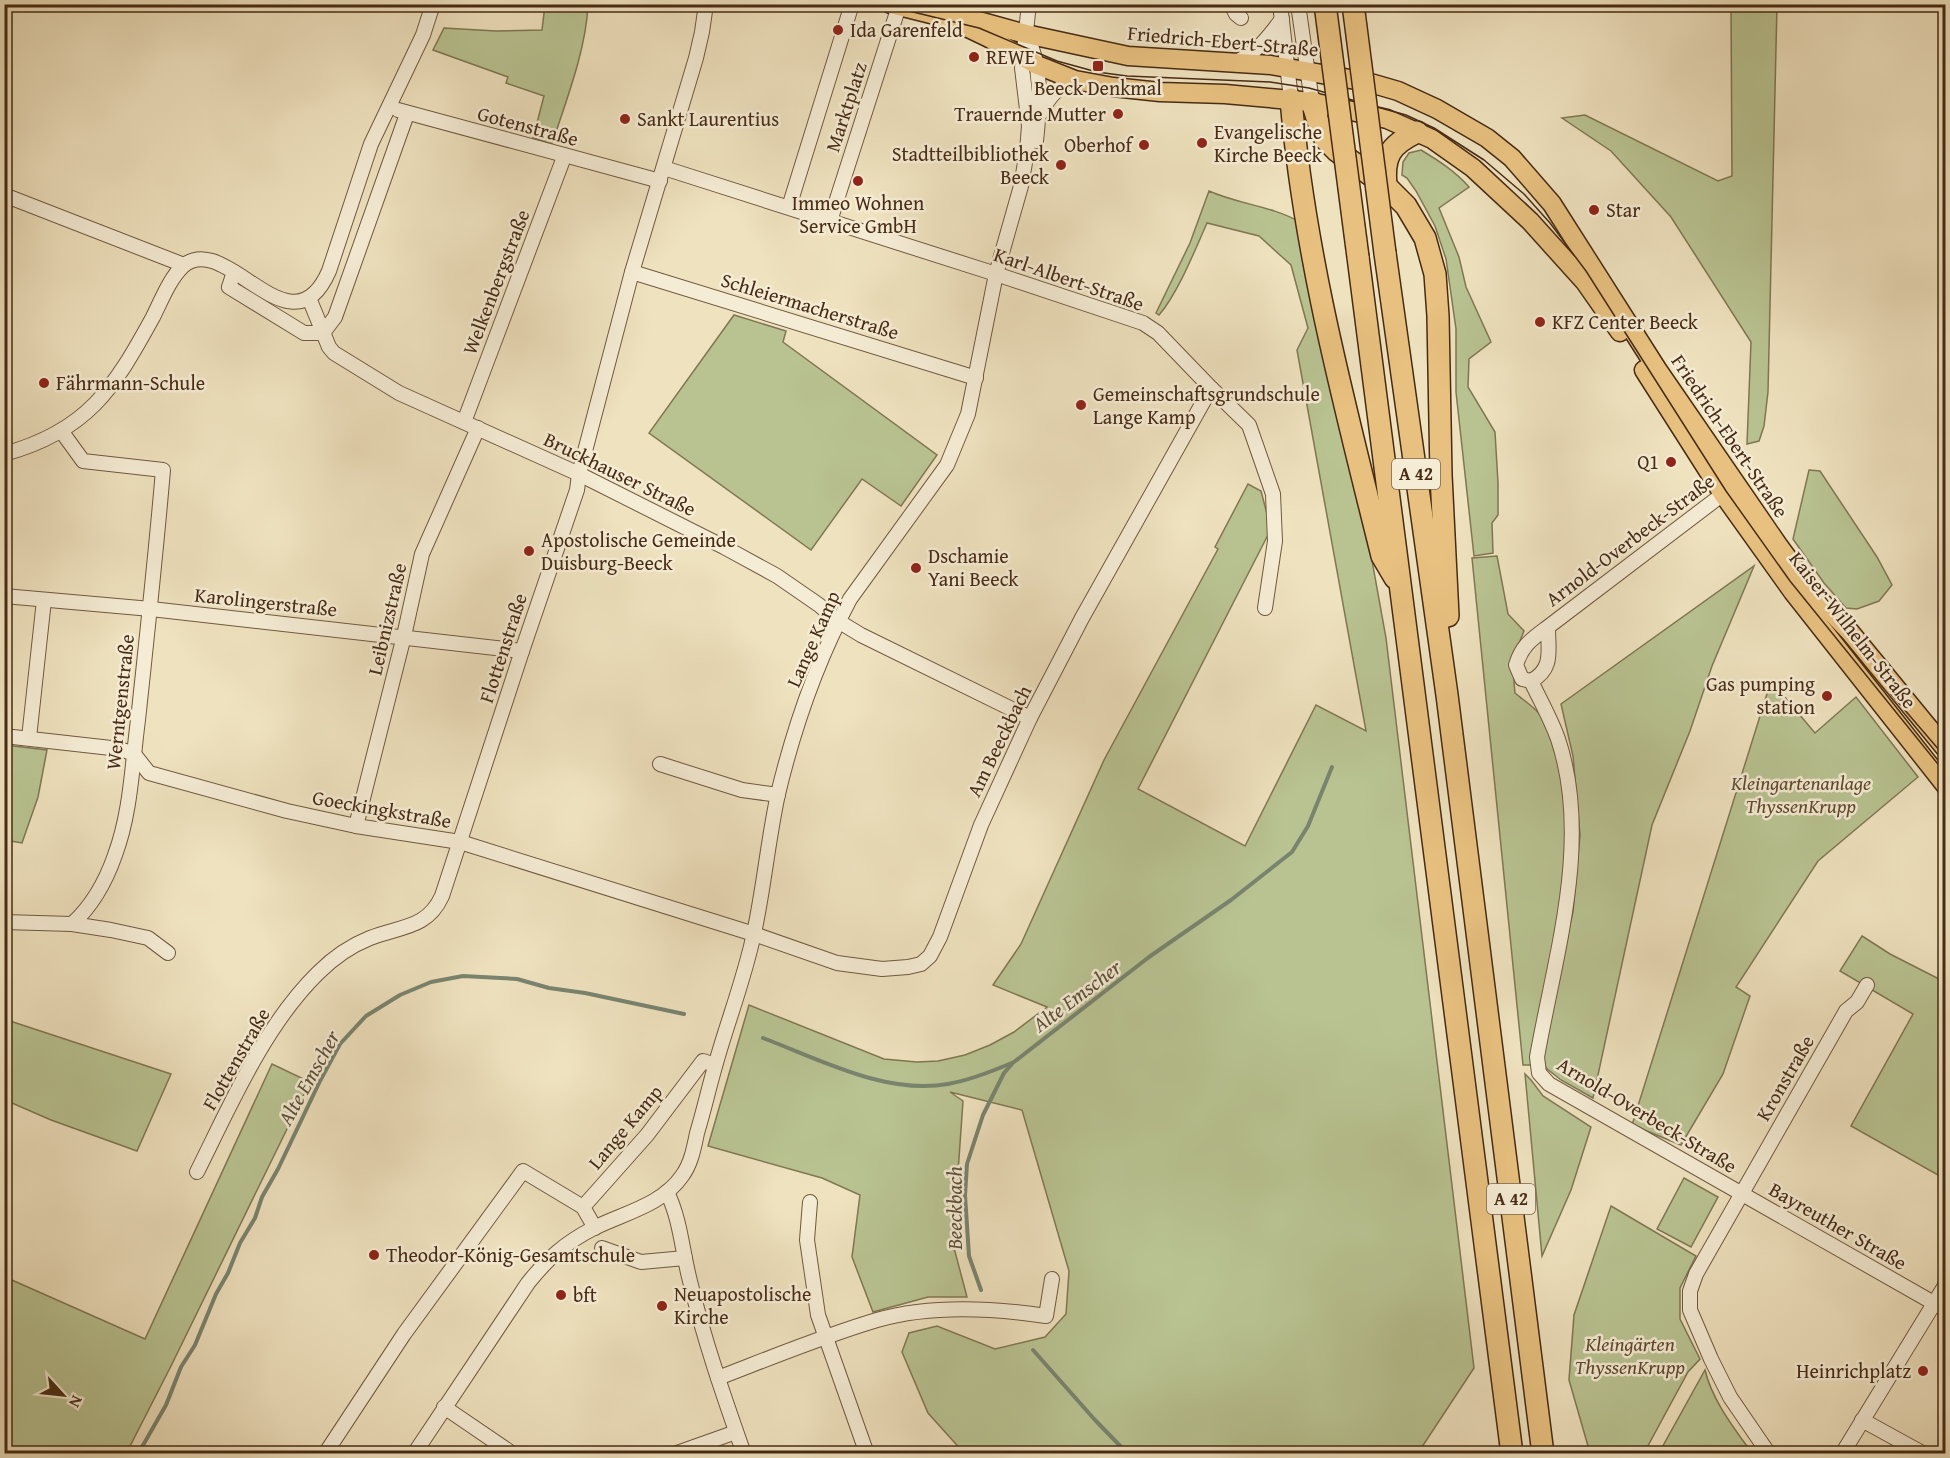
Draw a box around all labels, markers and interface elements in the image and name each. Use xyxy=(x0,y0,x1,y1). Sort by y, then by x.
place label: Ida Garenfeld xyxy=(850,15,963,44)
street label: Friedrich-Ebert-Straße xyxy=(1126,18,1320,63)
marker: Ida Garenfeld xyxy=(831,23,845,37)
place label: REWE xyxy=(986,42,1035,71)
marker: REWE xyxy=(967,50,981,64)
street label: Marktplatz xyxy=(817,58,874,156)
marker: Beeck Denkmal xyxy=(1091,59,1105,73)
place label: Beeck Denkmal xyxy=(1034,73,1162,102)
street label: Gotenstraße xyxy=(474,98,582,153)
place label: Trauernde Mutter xyxy=(954,99,1106,128)
place label: Sankt Laurentius xyxy=(637,104,779,133)
marker: Trauernde Mutter xyxy=(1111,107,1125,121)
marker: Sankt Laurentius xyxy=(618,112,632,126)
place label: Evangelische Kirche Beeck xyxy=(1214,117,1323,169)
place label: Oberhof xyxy=(1064,130,1135,159)
marker: Evangelische Kirche Beeck xyxy=(1195,136,1209,150)
marker: Oberhof xyxy=(1137,138,1151,152)
place label: Stadtteilbibliothek Beeck xyxy=(892,139,1050,191)
marker: Stadtteilbibliothek Beeck xyxy=(1054,158,1068,172)
marker: Immeo Wohnen Service GmbH xyxy=(851,174,865,188)
place label: Immeo Wohnen Service GmbH xyxy=(792,188,924,240)
place label: Star xyxy=(1606,195,1641,224)
marker: Star xyxy=(1587,203,1601,217)
street label: Welkenbergstraße xyxy=(455,205,537,359)
street label: Karl-Albert-Straße xyxy=(990,239,1148,318)
street label: Schleiermacherstraße xyxy=(718,265,903,346)
place label: KFZ Center Beeck xyxy=(1552,307,1699,336)
marker: KFZ Center Beeck xyxy=(1533,315,1547,329)
street label: Friedrich-Ebert-Straße xyxy=(1665,348,1796,523)
place label: Fährmann-Schule xyxy=(56,368,205,397)
marker: Fährmann-Schule xyxy=(37,376,51,390)
place label: Gemeinschaftsgrundschule Lange Kamp xyxy=(1093,379,1320,431)
marker: Gemeinschaftsgrundschule Lange Kamp xyxy=(1074,398,1088,412)
street label: Bruckhauser Straße xyxy=(539,424,701,523)
place label: Q1 xyxy=(1637,447,1659,476)
marker: Q1 xyxy=(1664,455,1678,469)
road number: A 42 xyxy=(1392,459,1440,489)
street label: Arnold-Overbeck-Straße xyxy=(1539,466,1720,613)
place label: Apostolische Gemeinde Duisburg-Beeck xyxy=(541,525,736,577)
place label: Dschamie Yani Beeck xyxy=(928,541,1019,593)
marker: Apostolische Gemeinde Duisburg-Beeck xyxy=(522,544,536,558)
street label: Kaiser-Wilhelm-Straße xyxy=(1783,545,1924,714)
street label: Leibnizstraße xyxy=(360,560,413,678)
marker: Dschamie Yani Beeck xyxy=(909,561,923,575)
street label: Karolingerstraße xyxy=(193,580,339,623)
street label: Lange Kamp xyxy=(778,586,847,692)
street label: Flottenstraße xyxy=(471,589,534,707)
street label: Werntgenstraße xyxy=(98,633,141,771)
place label: Gas pumping station xyxy=(1706,669,1815,721)
street label: Am Beeckbach xyxy=(959,680,1038,802)
marker: Gas pumping station xyxy=(1820,689,1834,703)
park label: Kleingartenanlage ThyssenKrupp xyxy=(1730,768,1871,820)
street label: Goeckingkstraße xyxy=(310,782,454,835)
water label: Alte Emscher xyxy=(1025,951,1129,1040)
street label: Flottenstraße xyxy=(195,1002,277,1115)
water label: Alte Emscher xyxy=(269,1024,348,1132)
street label: Kronstraße xyxy=(1748,1029,1821,1126)
street label: Arnold-Overbeck-Straße xyxy=(1552,1049,1743,1180)
street label: Lange Kamp xyxy=(581,1078,669,1175)
water label: Beeckbach xyxy=(939,1166,970,1251)
street label: Bayreuther Straße xyxy=(1764,1174,1912,1277)
road number: A 42 xyxy=(1487,1184,1535,1214)
place label: Theodor-König-Gesamtschule xyxy=(386,1240,635,1269)
marker: Theodor-König-Gesamtschule xyxy=(367,1248,381,1262)
place label: Neuapostolische Kirche xyxy=(674,1279,811,1331)
place label: bft xyxy=(573,1280,597,1309)
marker: bft xyxy=(554,1288,568,1302)
marker: Neuapostolische Kirche xyxy=(655,1299,669,1313)
park label: Kleingärten ThyssenKrupp xyxy=(1575,1329,1685,1381)
place label: Heinrichplatz xyxy=(1796,1356,1911,1385)
marker: Heinrichplatz xyxy=(1916,1364,1930,1378)
north arrow xyxy=(33,1365,93,1425)
text: N xyxy=(63,1392,89,1412)

